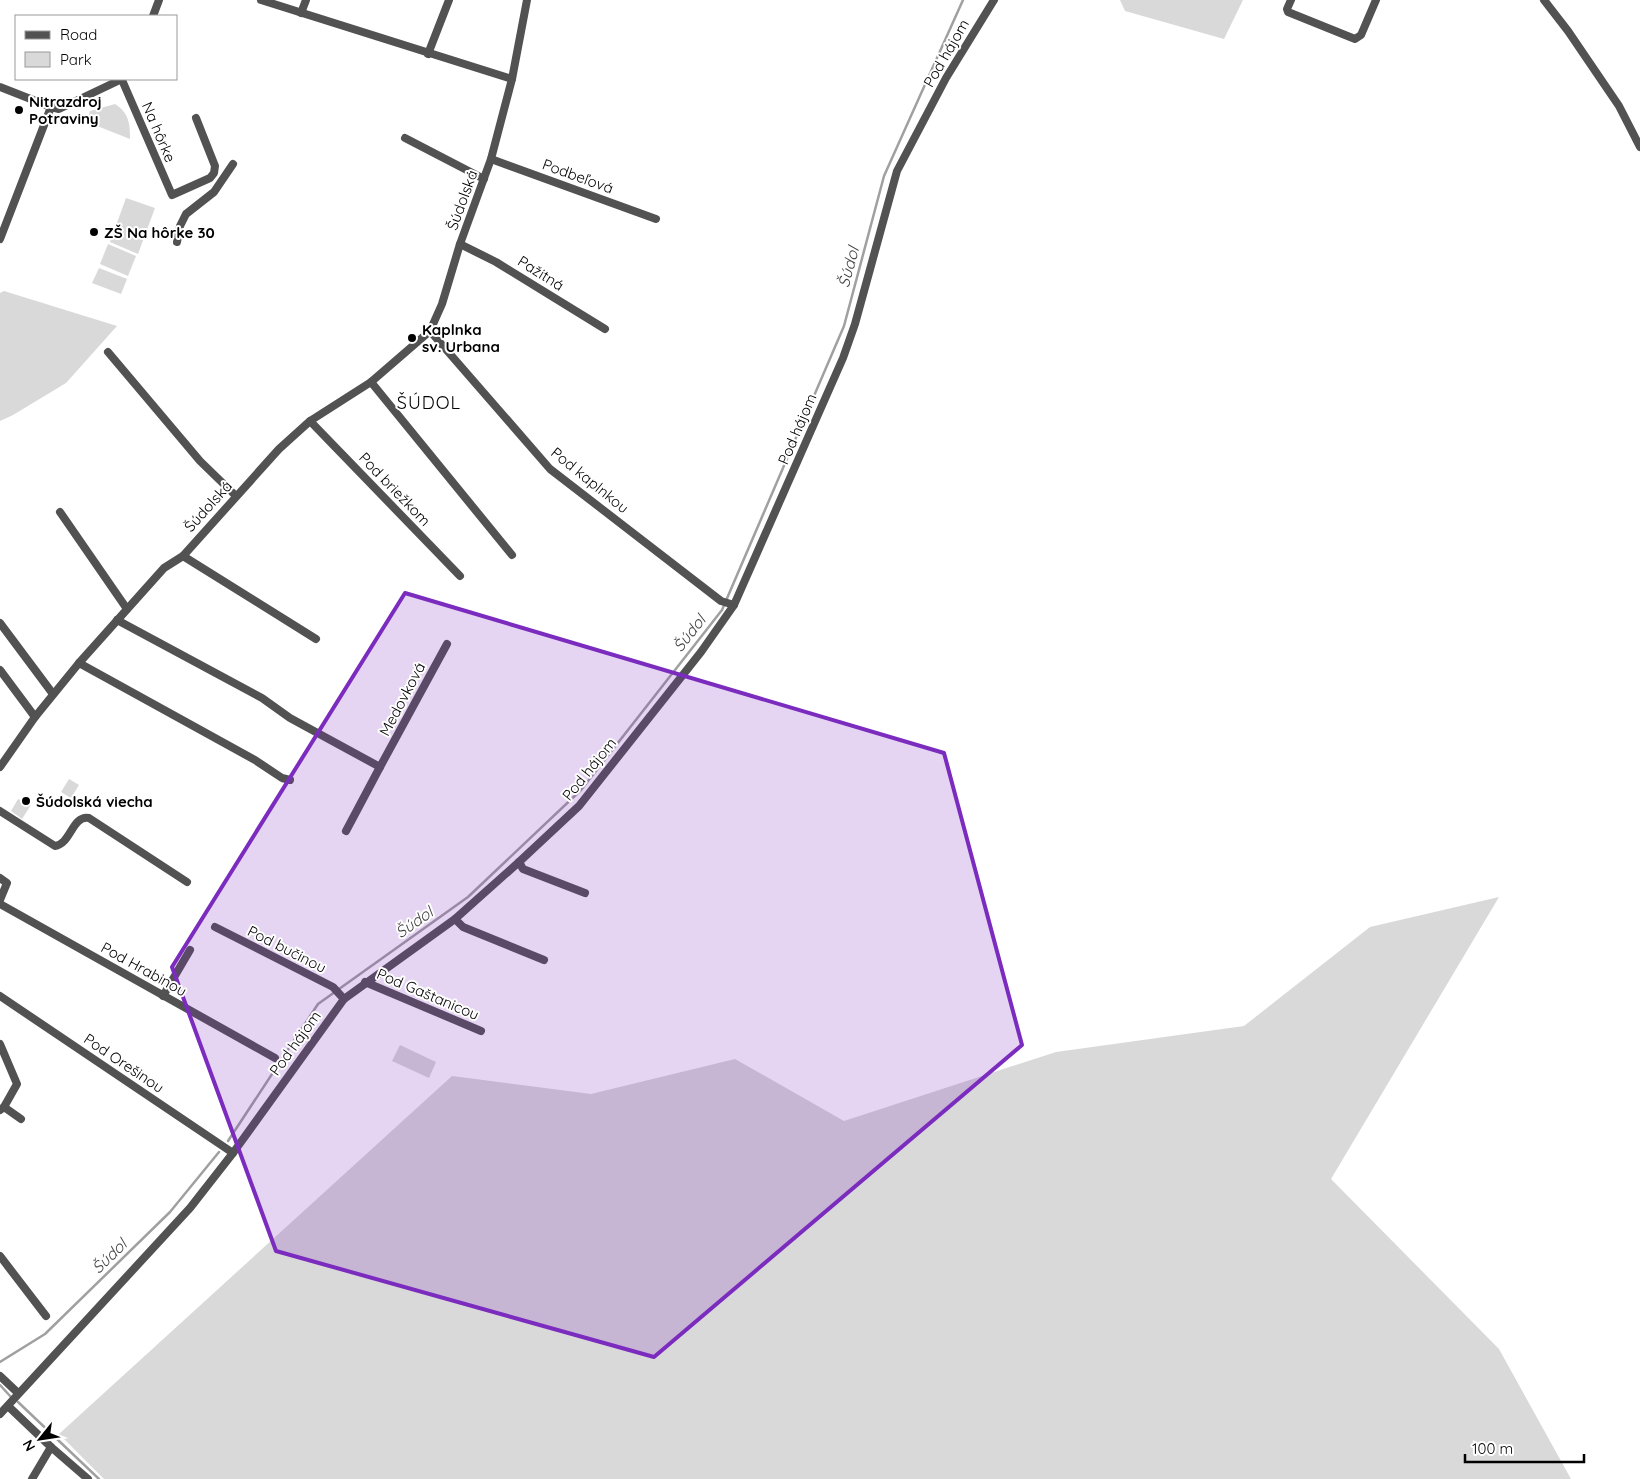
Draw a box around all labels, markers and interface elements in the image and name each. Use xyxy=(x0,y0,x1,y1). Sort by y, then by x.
legend xyxy=(15,15,178,80)
street label: Pod hájom xyxy=(919,16,973,90)
text: Road xyxy=(60,25,97,44)
text: Park xyxy=(60,50,92,69)
place label: Nitrazdroj Potraviny xyxy=(29,92,102,128)
street label: Na hôrke xyxy=(138,99,180,165)
marker: Nitrazdroj Potraviny xyxy=(13,104,25,116)
street label: Podbeľová xyxy=(540,154,616,198)
street label: Šúdolská xyxy=(442,167,482,233)
place label: ZŠ Na hôrke 30 xyxy=(104,223,215,242)
marker: ZŠ Na hôrke 30 xyxy=(88,226,100,238)
water label: Šúdol xyxy=(833,242,864,289)
street label: Pažitná xyxy=(514,251,568,295)
place label: Kaplnka sv. Urbana xyxy=(422,320,500,356)
marker: Kaplnka sv. Urbana xyxy=(406,332,418,344)
district label: ŠÚDOL xyxy=(397,391,461,414)
street label: Pod hájom xyxy=(774,391,820,467)
street label: Pod kaplnkou xyxy=(547,443,633,517)
street label: Pod briežkom xyxy=(355,448,435,530)
street label: Šúdolská xyxy=(180,476,236,536)
water label: Šúdol xyxy=(668,609,711,655)
street label: Medovková xyxy=(375,659,429,739)
street label: Pod hájom xyxy=(558,734,620,804)
place label: Šúdolská viecha xyxy=(36,792,153,811)
marker: Šúdolská viecha xyxy=(20,795,32,807)
water label: Šúdol xyxy=(391,901,438,942)
street label: Pod bučinou xyxy=(244,921,330,977)
street label: Pod Hrabinou xyxy=(98,938,190,1000)
street label: Pod Gaštanicou xyxy=(374,964,482,1024)
street label: Pod hájom xyxy=(265,1007,325,1079)
street label: Pod Orešinou xyxy=(80,1029,168,1097)
water label: Šúdol xyxy=(87,1233,132,1277)
north arrow xyxy=(15,1414,65,1464)
scale bar xyxy=(1465,1432,1584,1464)
text: N xyxy=(18,1437,39,1454)
text: 100 m xyxy=(1472,1439,1513,1458)

